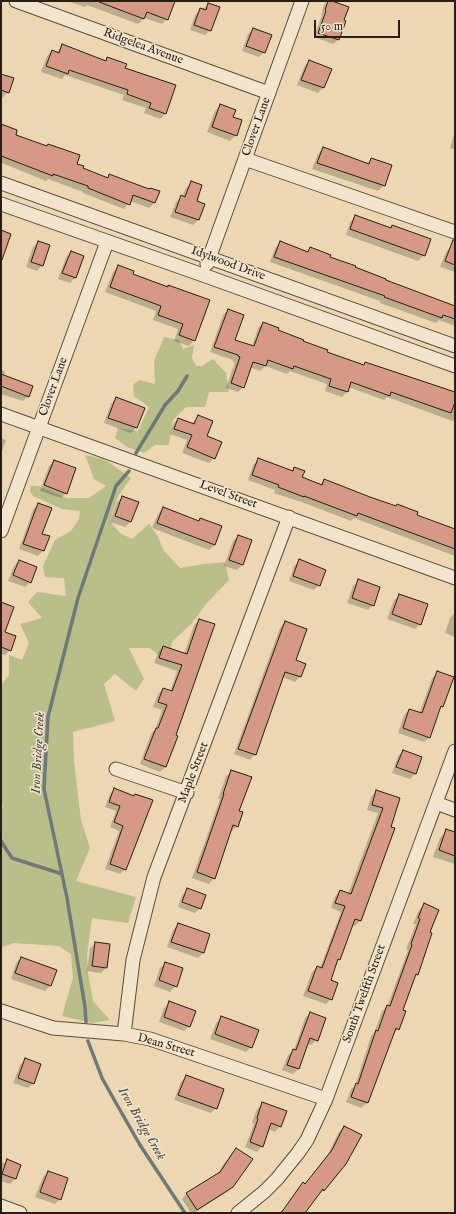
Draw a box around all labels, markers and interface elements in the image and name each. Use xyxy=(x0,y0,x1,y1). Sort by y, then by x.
scale bar xyxy=(316,12,402,38)
text: 50 m xyxy=(321,19,343,34)
street label: Ridgelea Avenue xyxy=(101,26,185,68)
street label: Clover Lane xyxy=(240,96,274,158)
street label: Idylwood Drive xyxy=(189,244,267,284)
street label: Clover Lane xyxy=(37,356,71,418)
street label: Level Street xyxy=(197,478,259,512)
water label: Iron Bridge Creek xyxy=(29,712,49,794)
street label: Maple Street xyxy=(176,741,212,805)
street label: South Twelfth Street xyxy=(341,943,389,1045)
street label: Dean Street xyxy=(136,1031,196,1061)
water label: Iron Bridge Creek xyxy=(114,1085,168,1163)

